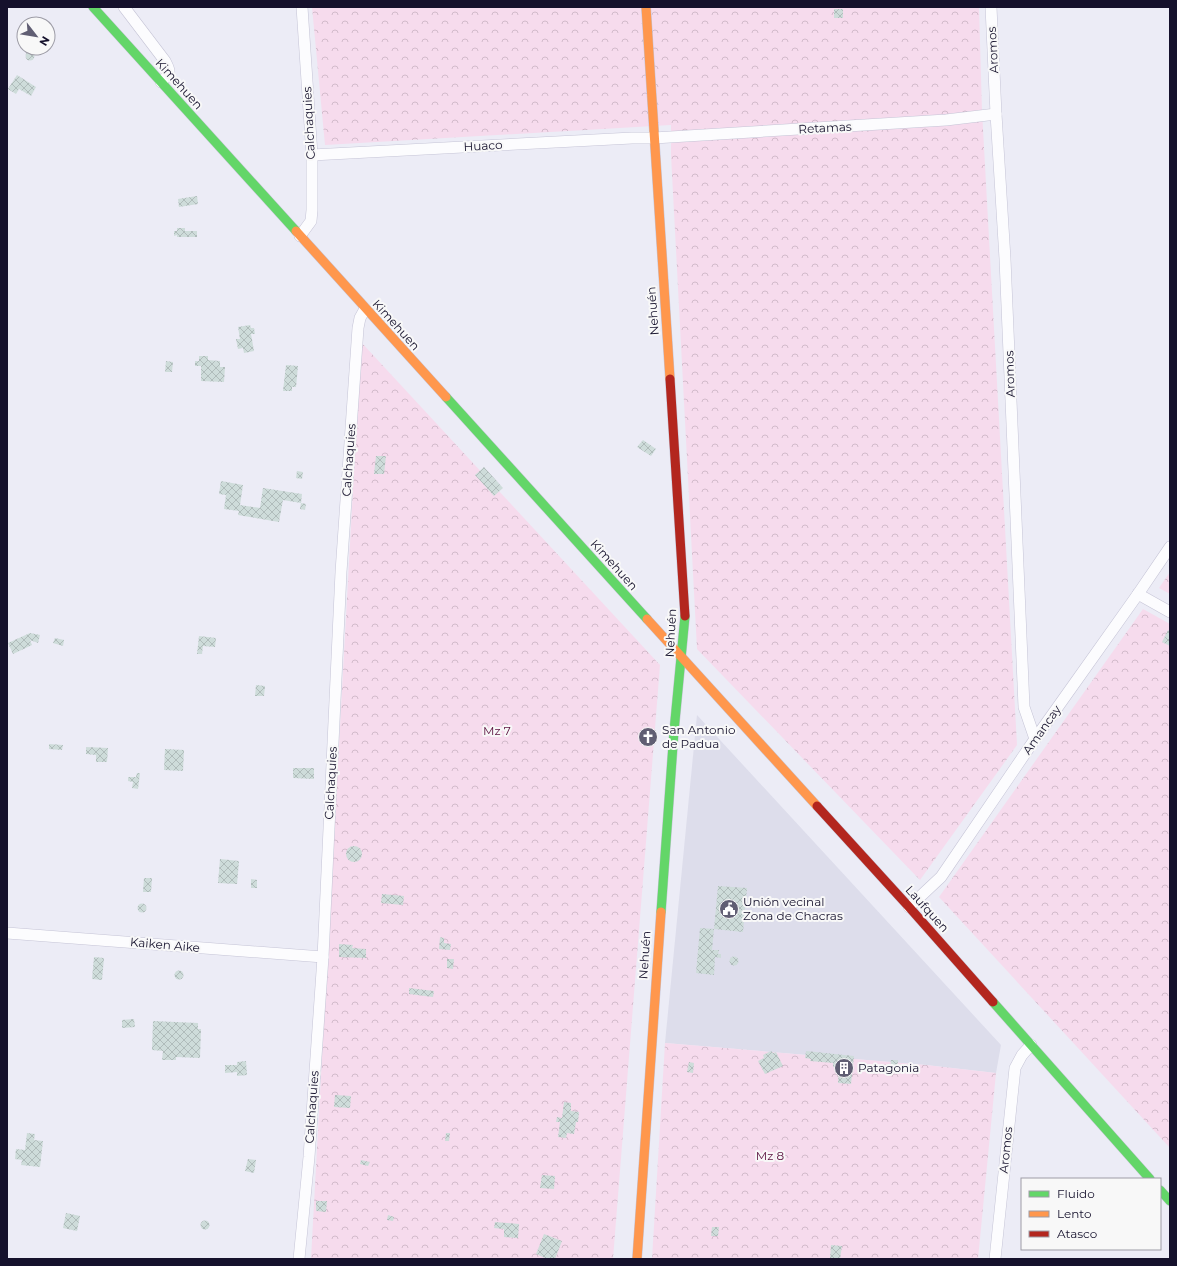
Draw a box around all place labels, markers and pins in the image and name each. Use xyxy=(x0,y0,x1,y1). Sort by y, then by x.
place label: San Antonio de Padua xyxy=(662,722,735,751)
church icon: San Antonio de Padua xyxy=(637,726,659,748)
place label: Unión vecinal Zona de Chacras xyxy=(743,894,843,923)
public building icon: Unión vecinal Zona de Chacras xyxy=(718,898,740,920)
building icon: Patagonia xyxy=(833,1057,855,1079)
place label: Patagonia xyxy=(858,1060,919,1075)

